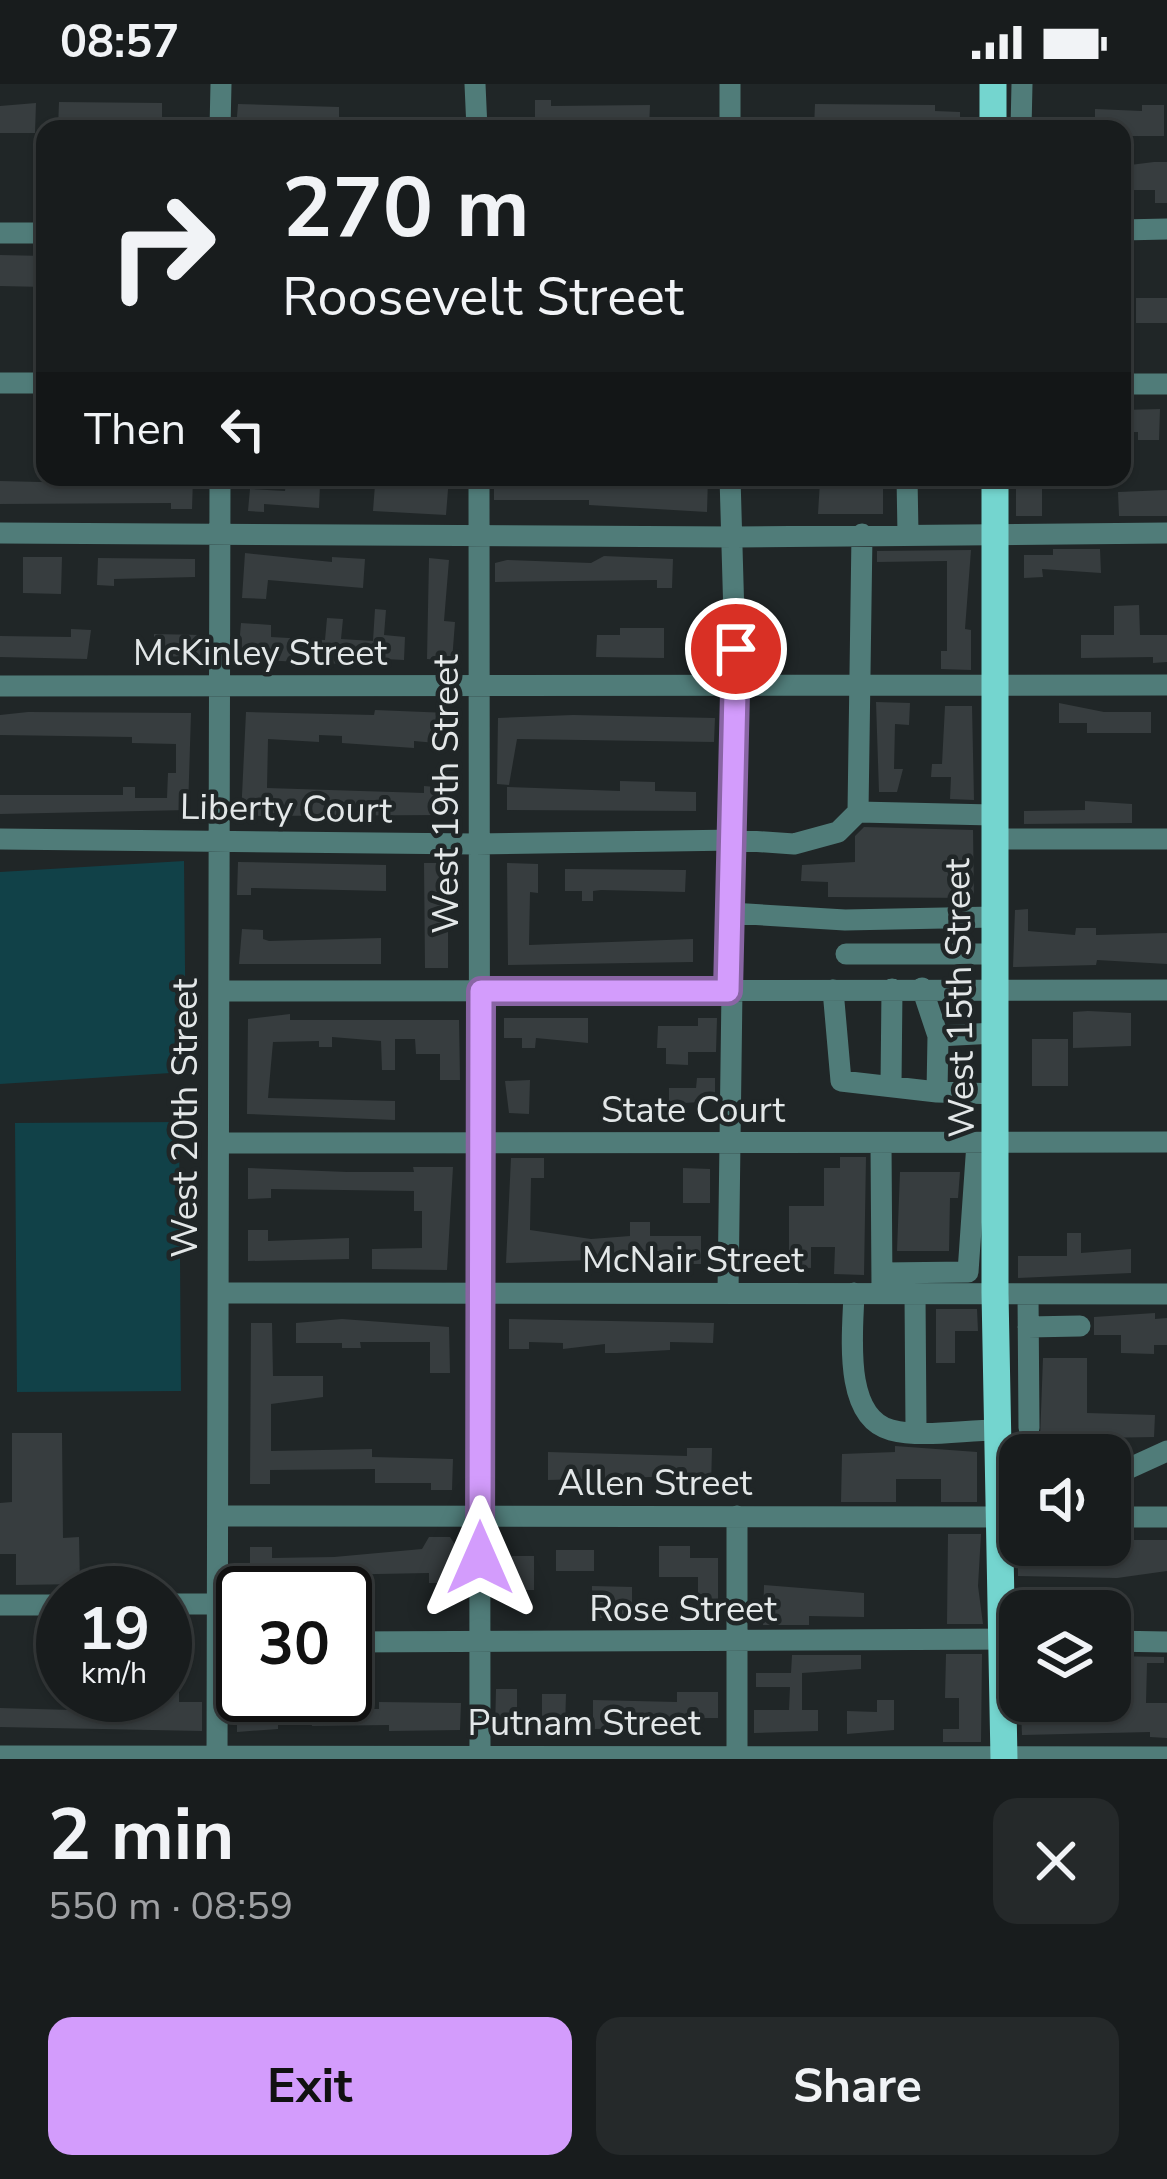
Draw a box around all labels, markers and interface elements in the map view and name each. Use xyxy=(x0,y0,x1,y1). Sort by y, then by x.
text: 08:57 xyxy=(60,12,179,73)
text: 270 m xyxy=(282,151,530,266)
icon: right xyxy=(84,168,240,324)
text: Roosevelt Street xyxy=(282,260,684,334)
icon: left xyxy=(210,396,276,462)
text: Then xyxy=(84,399,186,460)
pin xyxy=(685,598,787,700)
icon: arrive xyxy=(703,616,769,682)
street label: McKinley Street xyxy=(133,629,387,678)
street label: West 19th Street xyxy=(422,654,471,934)
street label: Liberty Court xyxy=(180,783,393,835)
street label: West 15th Street xyxy=(933,858,987,1138)
street label: West 20th Street xyxy=(161,978,210,1258)
street label: State Court xyxy=(601,1086,785,1135)
street label: McNair Street xyxy=(582,1236,804,1285)
map controls xyxy=(999,1434,1131,1722)
button: sound xyxy=(999,1434,1131,1566)
street label: Allen Street xyxy=(558,1459,753,1508)
position arrow xyxy=(417,1495,543,1621)
speed limit sign: 30 xyxy=(216,1566,372,1722)
street label: Rose Street xyxy=(589,1585,777,1634)
text: 19 xyxy=(78,1588,150,1670)
button: layers xyxy=(999,1590,1131,1722)
text: km/h xyxy=(81,1653,147,1694)
street label: Putnam Street xyxy=(467,1699,701,1748)
text: 2 min xyxy=(48,1786,234,1884)
button: close xyxy=(993,1798,1119,1924)
text: 550 m · 08:59 xyxy=(48,1880,293,1933)
button: Exit xyxy=(48,2017,572,2155)
button: Share xyxy=(596,2017,1119,2155)

